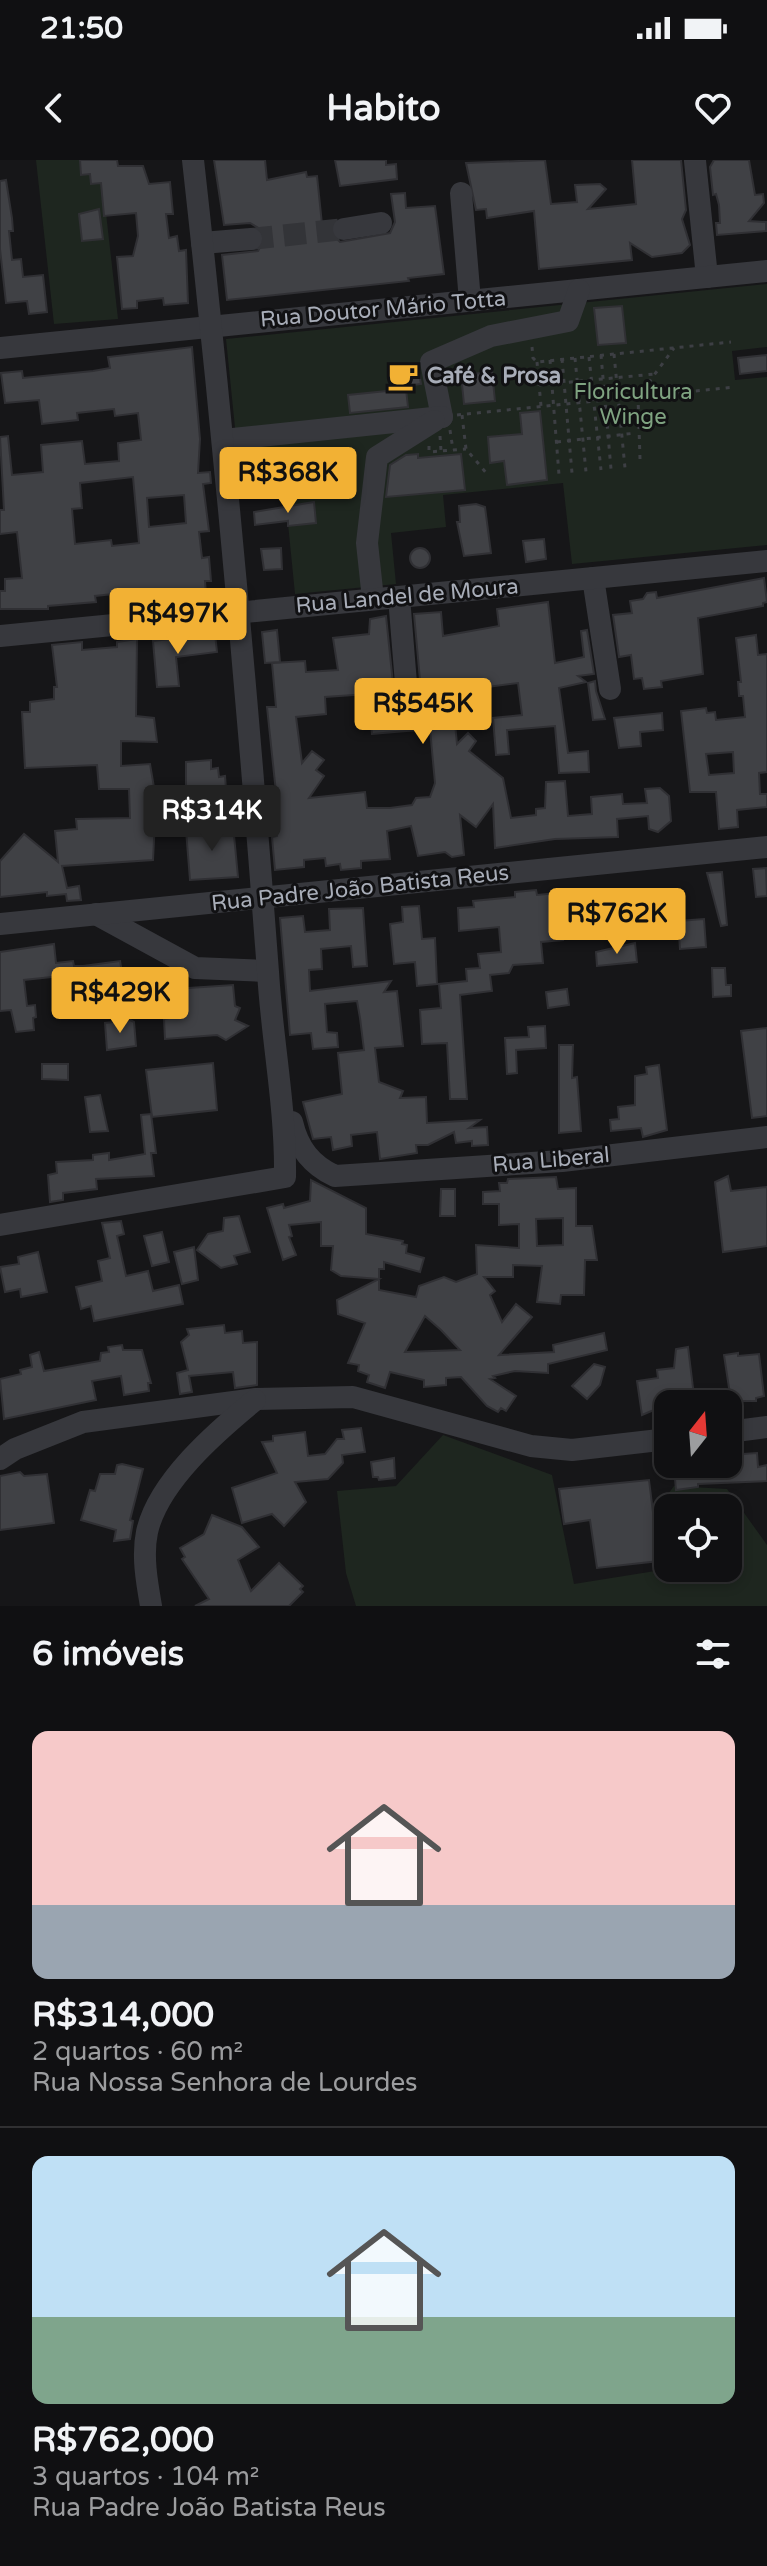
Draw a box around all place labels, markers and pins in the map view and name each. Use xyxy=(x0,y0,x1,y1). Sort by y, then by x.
cafe icon: Café & Prosa xyxy=(386,359,420,393)
place label: Café & Prosa xyxy=(427,363,561,389)
pin: R$368K xyxy=(223,447,353,515)
pin: R$497K xyxy=(113,588,243,656)
pin: R$545K xyxy=(358,678,488,746)
pin: R$314K xyxy=(147,785,277,853)
pin: R$762K xyxy=(552,888,682,956)
pin: R$429K xyxy=(55,967,185,1035)

